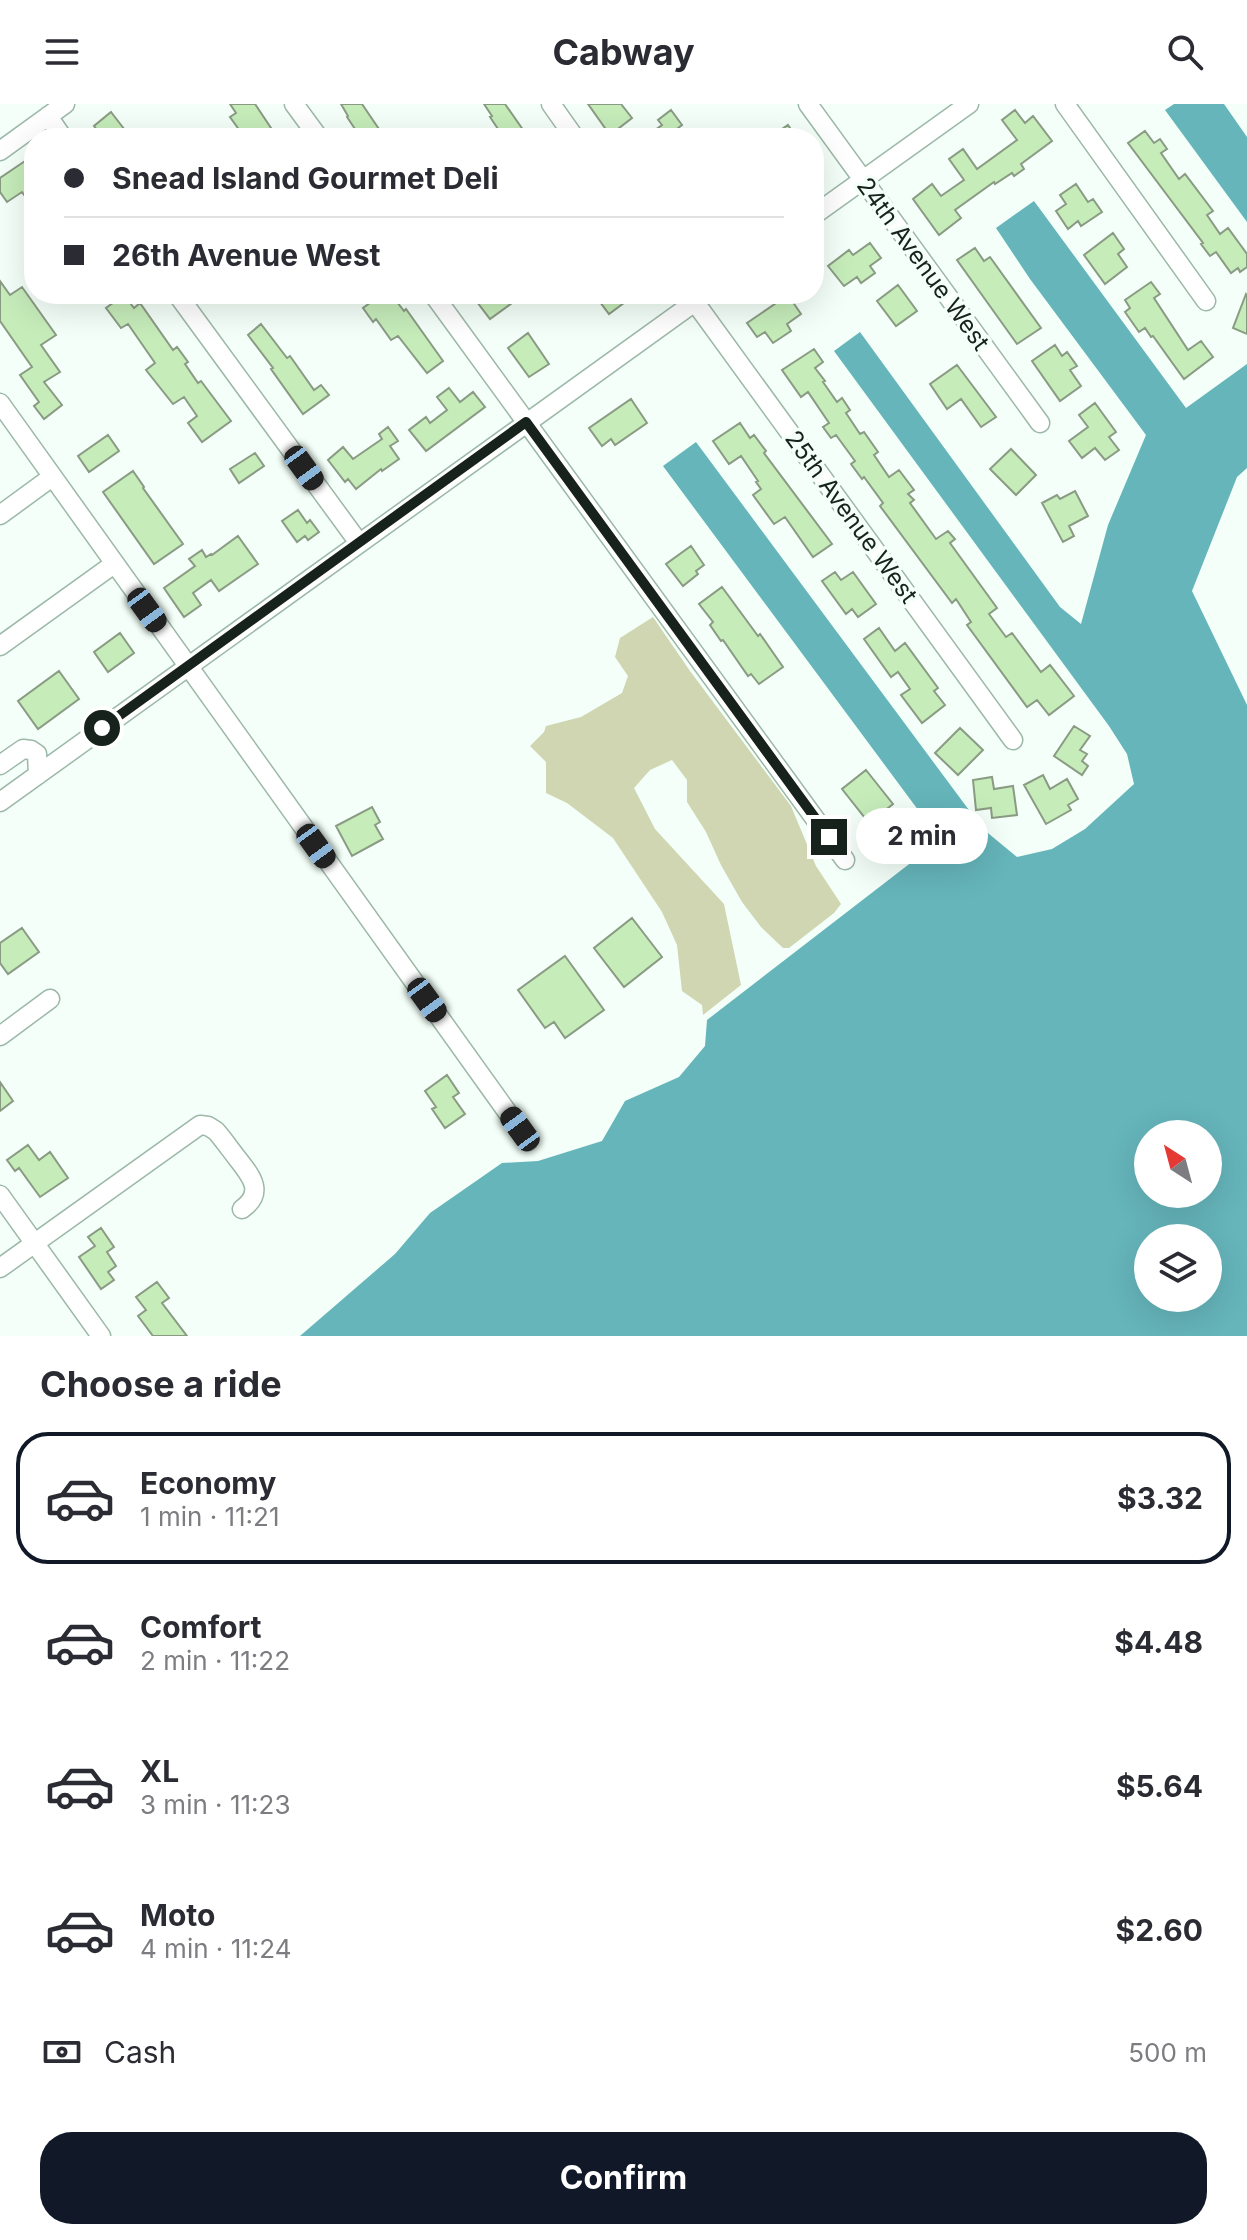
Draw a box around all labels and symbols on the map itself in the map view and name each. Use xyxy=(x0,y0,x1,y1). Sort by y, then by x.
street label: 24th Avenue West xyxy=(851,172,996,356)
street label: 25th Avenue West xyxy=(779,425,924,609)
car xyxy=(280,442,328,494)
car xyxy=(123,584,171,636)
route start xyxy=(84,710,120,746)
callout: 2 min xyxy=(857,809,989,865)
route end xyxy=(811,819,847,855)
car xyxy=(292,820,340,872)
car xyxy=(403,974,451,1026)
car xyxy=(496,1103,544,1155)
north arrow xyxy=(1134,1120,1222,1208)

